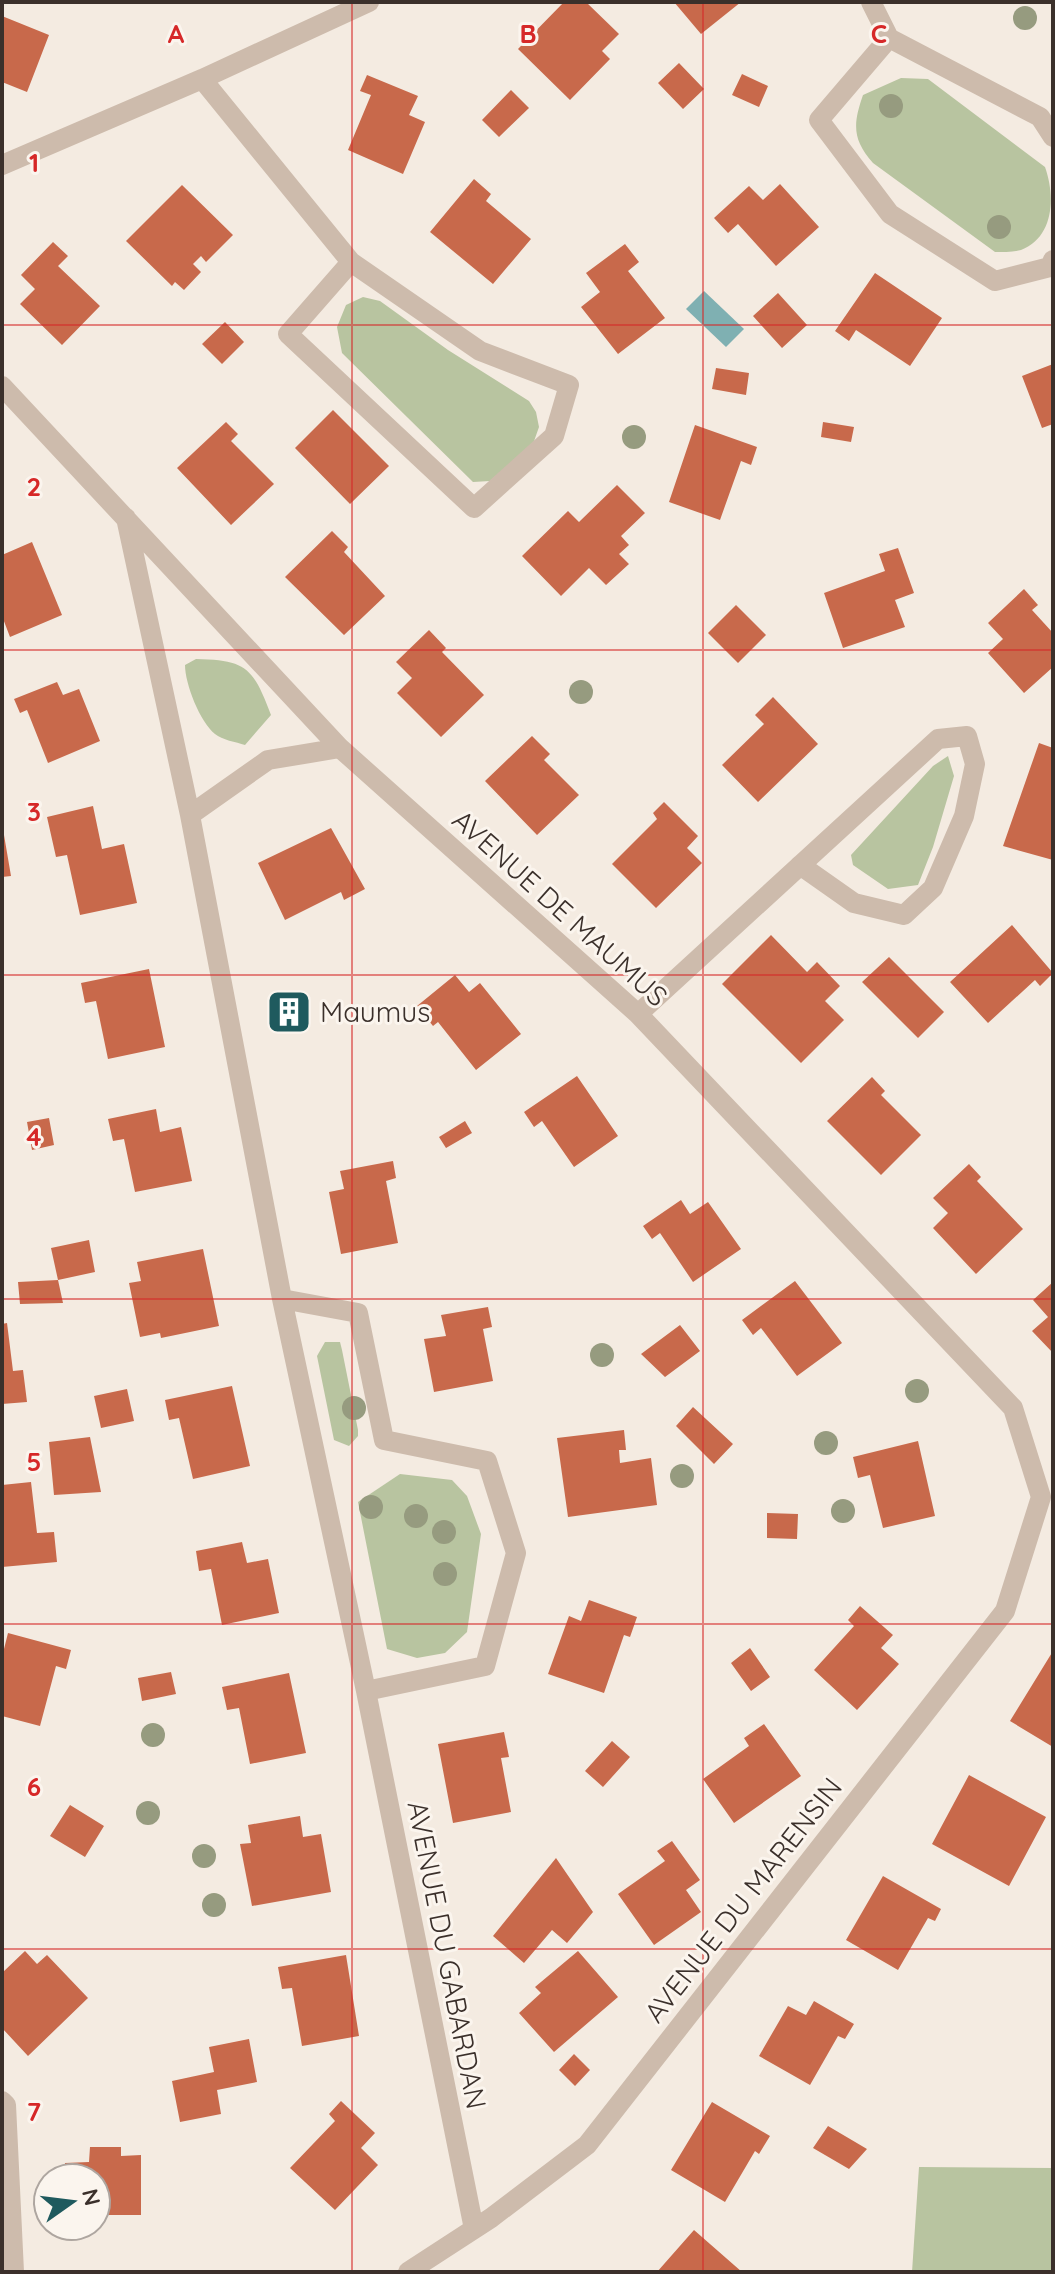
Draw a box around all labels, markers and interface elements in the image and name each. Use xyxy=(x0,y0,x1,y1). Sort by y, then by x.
text: A xyxy=(168,17,185,50)
text: B xyxy=(519,17,537,50)
text: C xyxy=(871,17,887,50)
text: 1 xyxy=(29,146,39,179)
text: 2 xyxy=(27,470,41,503)
text: 3 xyxy=(27,795,41,828)
street label: AVENUE DE MAUMUS xyxy=(446,802,675,1013)
building icon: Maumus xyxy=(265,988,313,1036)
place label: Maumus xyxy=(320,994,430,1029)
text: 4 xyxy=(26,1120,42,1153)
text: 5 xyxy=(27,1445,41,1478)
text: 6 xyxy=(27,1770,41,1803)
street label: AVENUE DU MARENSIN xyxy=(636,1770,849,2029)
street label: AVENUE DU GABARDAN xyxy=(400,1798,495,2112)
text: 7 xyxy=(27,2095,41,2128)
north arrow xyxy=(32,2162,112,2242)
text: N xyxy=(76,2186,107,2208)

